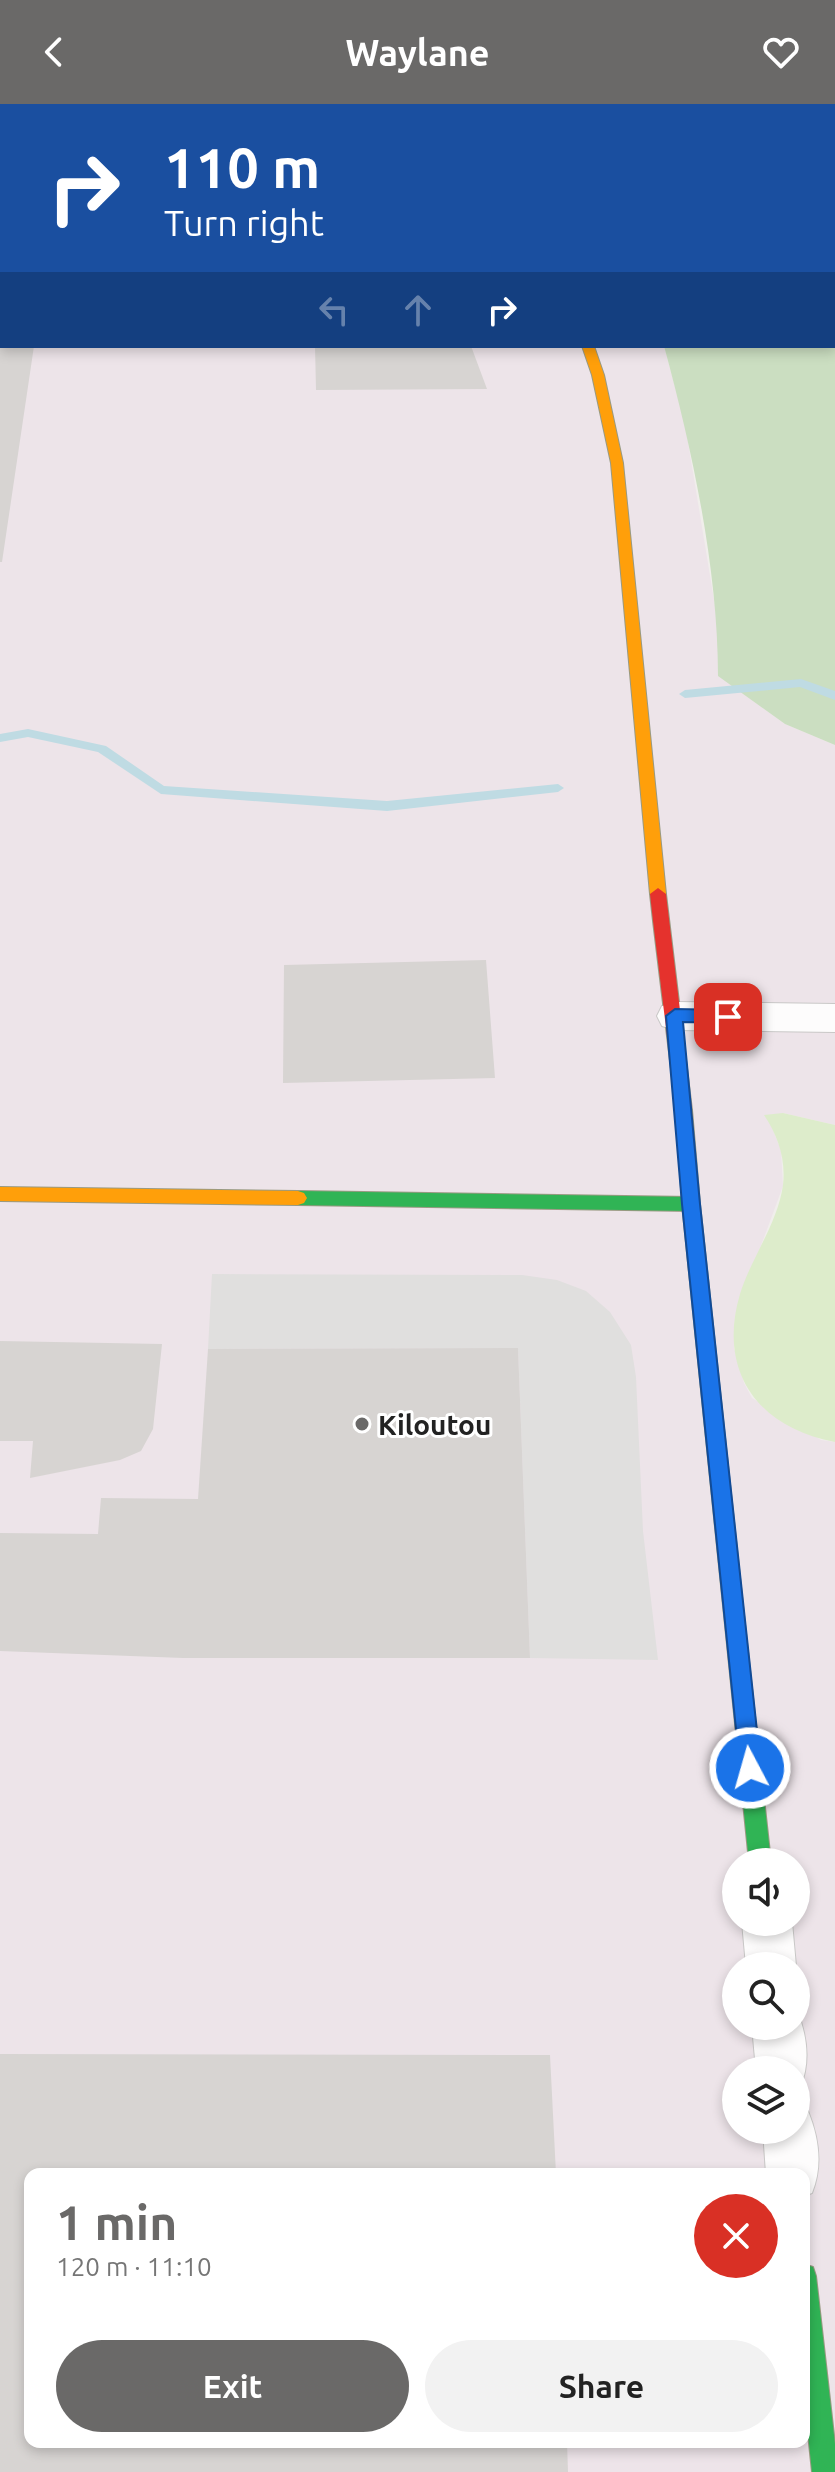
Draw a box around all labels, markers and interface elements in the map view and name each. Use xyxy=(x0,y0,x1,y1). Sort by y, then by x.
icon: back xyxy=(32,30,76,74)
icon: heart xyxy=(759,30,803,74)
text: Waylane xyxy=(346,32,489,73)
icon: right xyxy=(32,136,136,240)
text: 110 m xyxy=(164,136,320,199)
text: Turn right xyxy=(164,202,324,243)
icon: left xyxy=(312,288,356,332)
icon: ahead xyxy=(396,288,440,332)
icon: right xyxy=(480,288,524,332)
pin xyxy=(694,983,762,1051)
icon: arrive xyxy=(706,995,750,1039)
place label: Kiloutou xyxy=(378,1409,491,1440)
marker: Kiloutou xyxy=(353,1415,371,1433)
position arrow xyxy=(708,1726,792,1810)
map controls xyxy=(722,1848,810,2144)
button: sound xyxy=(722,1848,810,1936)
button: search xyxy=(722,1952,810,2040)
button: layers xyxy=(722,2056,810,2144)
button: close xyxy=(694,2194,778,2278)
text: 1 min xyxy=(56,2195,177,2249)
text: 120 m · 11:10 xyxy=(56,2252,212,2281)
button: Exit xyxy=(56,2340,409,2432)
button: Share xyxy=(425,2340,778,2432)

